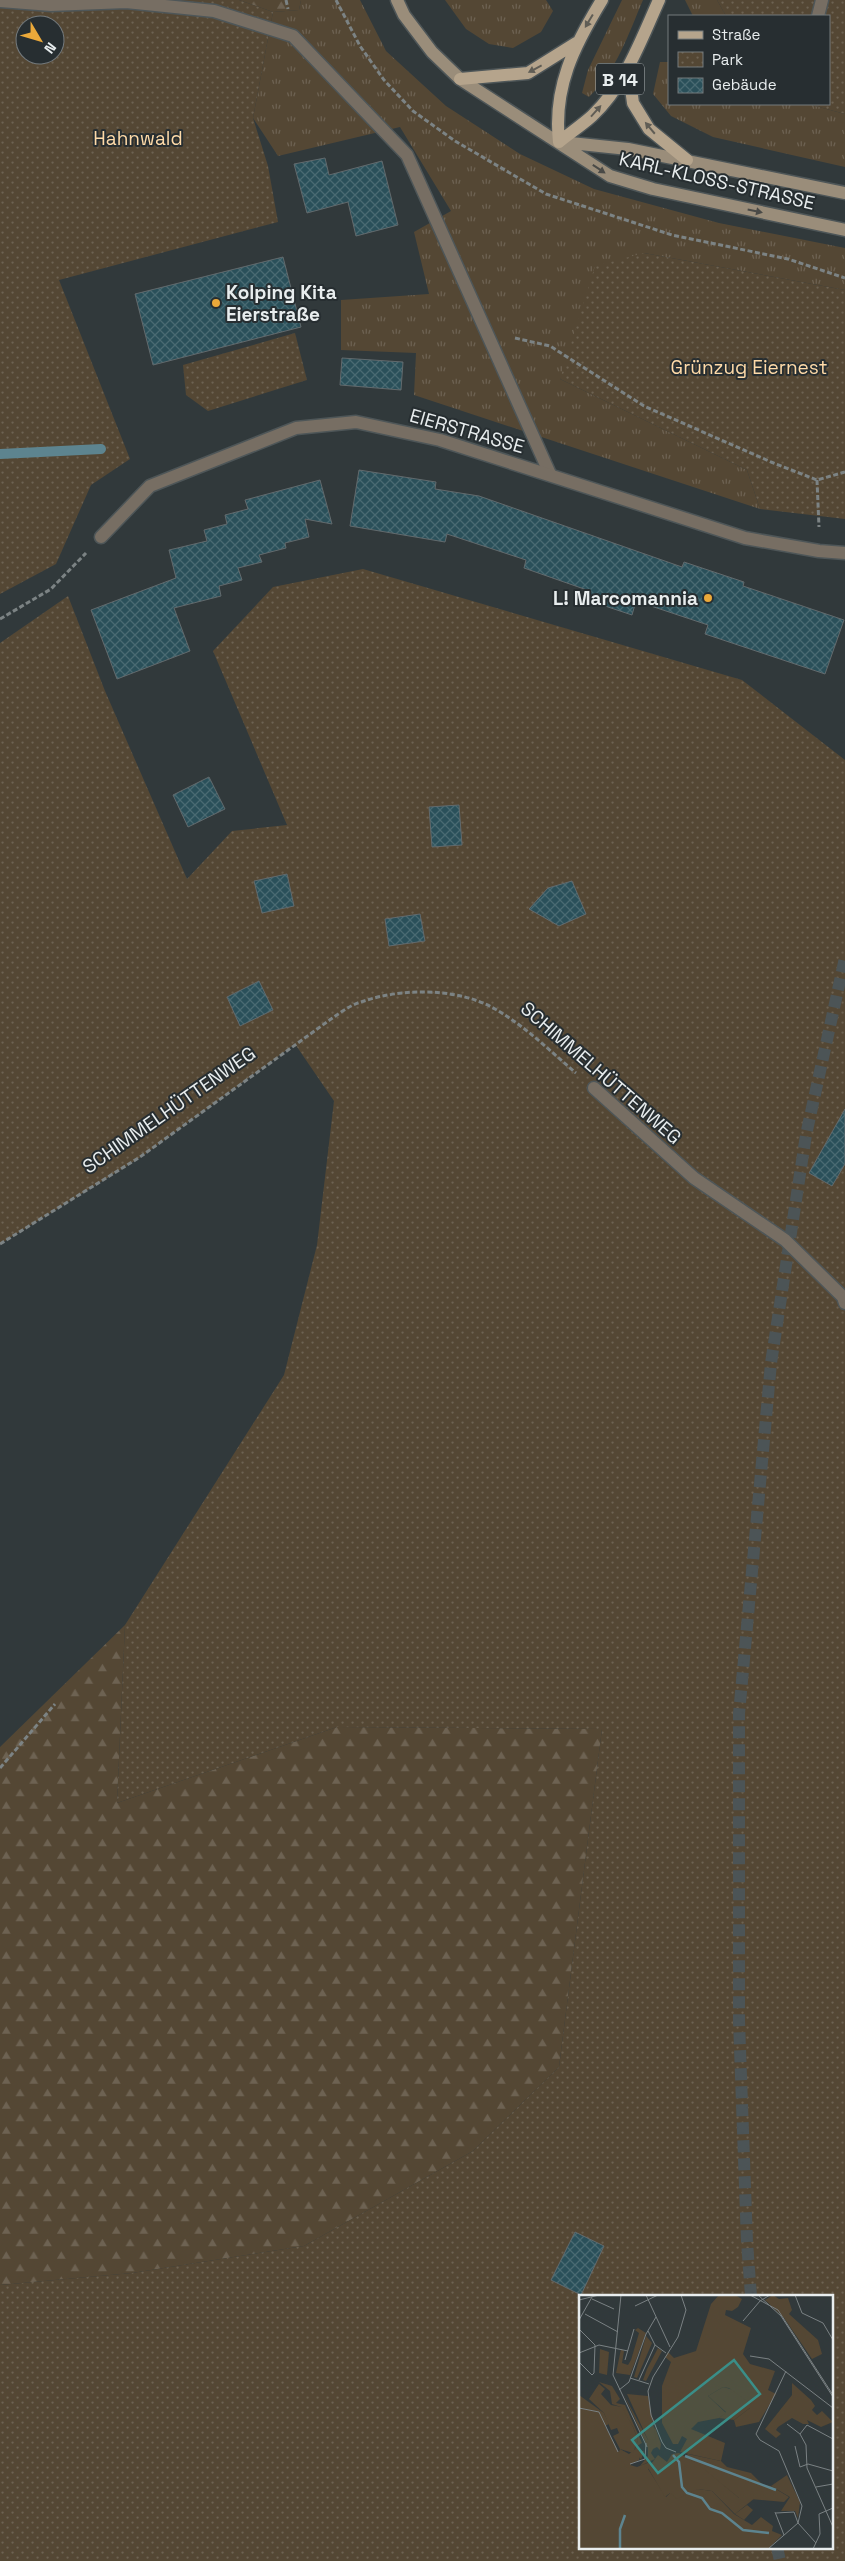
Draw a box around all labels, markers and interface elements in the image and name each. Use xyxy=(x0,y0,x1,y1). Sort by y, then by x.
north arrow xyxy=(15,15,65,65)
one-way arrow xyxy=(584,15,593,28)
legend xyxy=(668,15,830,105)
text: Straße xyxy=(712,25,761,44)
text: N xyxy=(40,39,60,57)
text: Park xyxy=(712,50,743,69)
road number: B 14 xyxy=(596,64,644,95)
one-way arrow xyxy=(528,65,542,73)
text: Gebäude xyxy=(712,75,777,94)
one-way arrow xyxy=(590,105,602,117)
one-way arrow xyxy=(645,122,656,135)
park label: Hahnwald xyxy=(93,126,183,151)
street label: KARL-KLOSS-STRASSE xyxy=(617,146,817,216)
one-way arrow xyxy=(592,164,606,174)
one-way arrow xyxy=(747,208,763,216)
place label: Kolping Kita Eierstraße xyxy=(226,280,337,327)
marker: Kolping Kita Eierstraße xyxy=(210,297,222,309)
park label: Grünzug Eiernest xyxy=(671,355,827,380)
street label: EIERSTRASSE xyxy=(407,403,527,459)
place label: L! Marcomannia xyxy=(553,586,698,611)
marker: L! Marcomannia xyxy=(702,592,714,604)
street label: SCHIMMELHÜTTENWEG xyxy=(515,996,687,1150)
street label: SCHIMMELHÜTTENWEG xyxy=(78,1041,260,1179)
inset map xyxy=(579,2295,832,2548)

